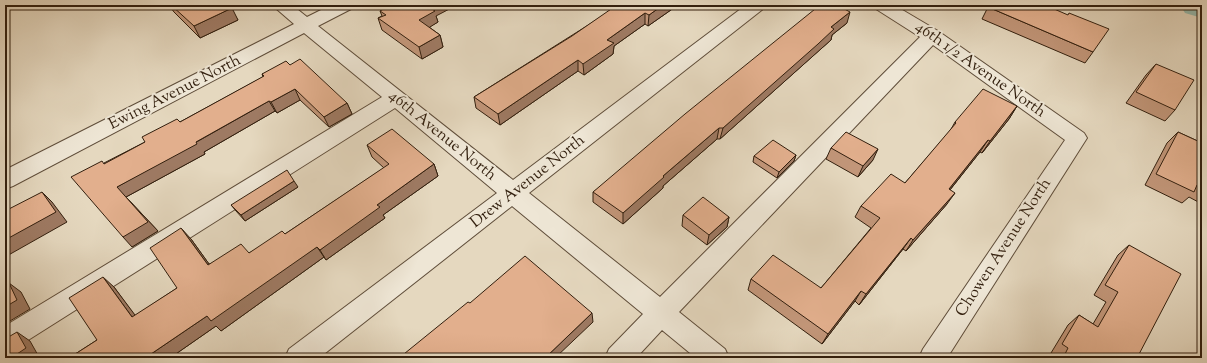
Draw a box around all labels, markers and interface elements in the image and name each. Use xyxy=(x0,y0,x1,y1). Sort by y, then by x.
street label: 46th 1/2 Avenue North xyxy=(910,16,1050,124)
street label: Ewing Avenue North xyxy=(105,49,246,136)
street label: 46th Avenue North xyxy=(383,85,501,187)
street label: Drew Avenue North xyxy=(466,129,591,234)
street label: Chowen Avenue North xyxy=(950,174,1058,322)

